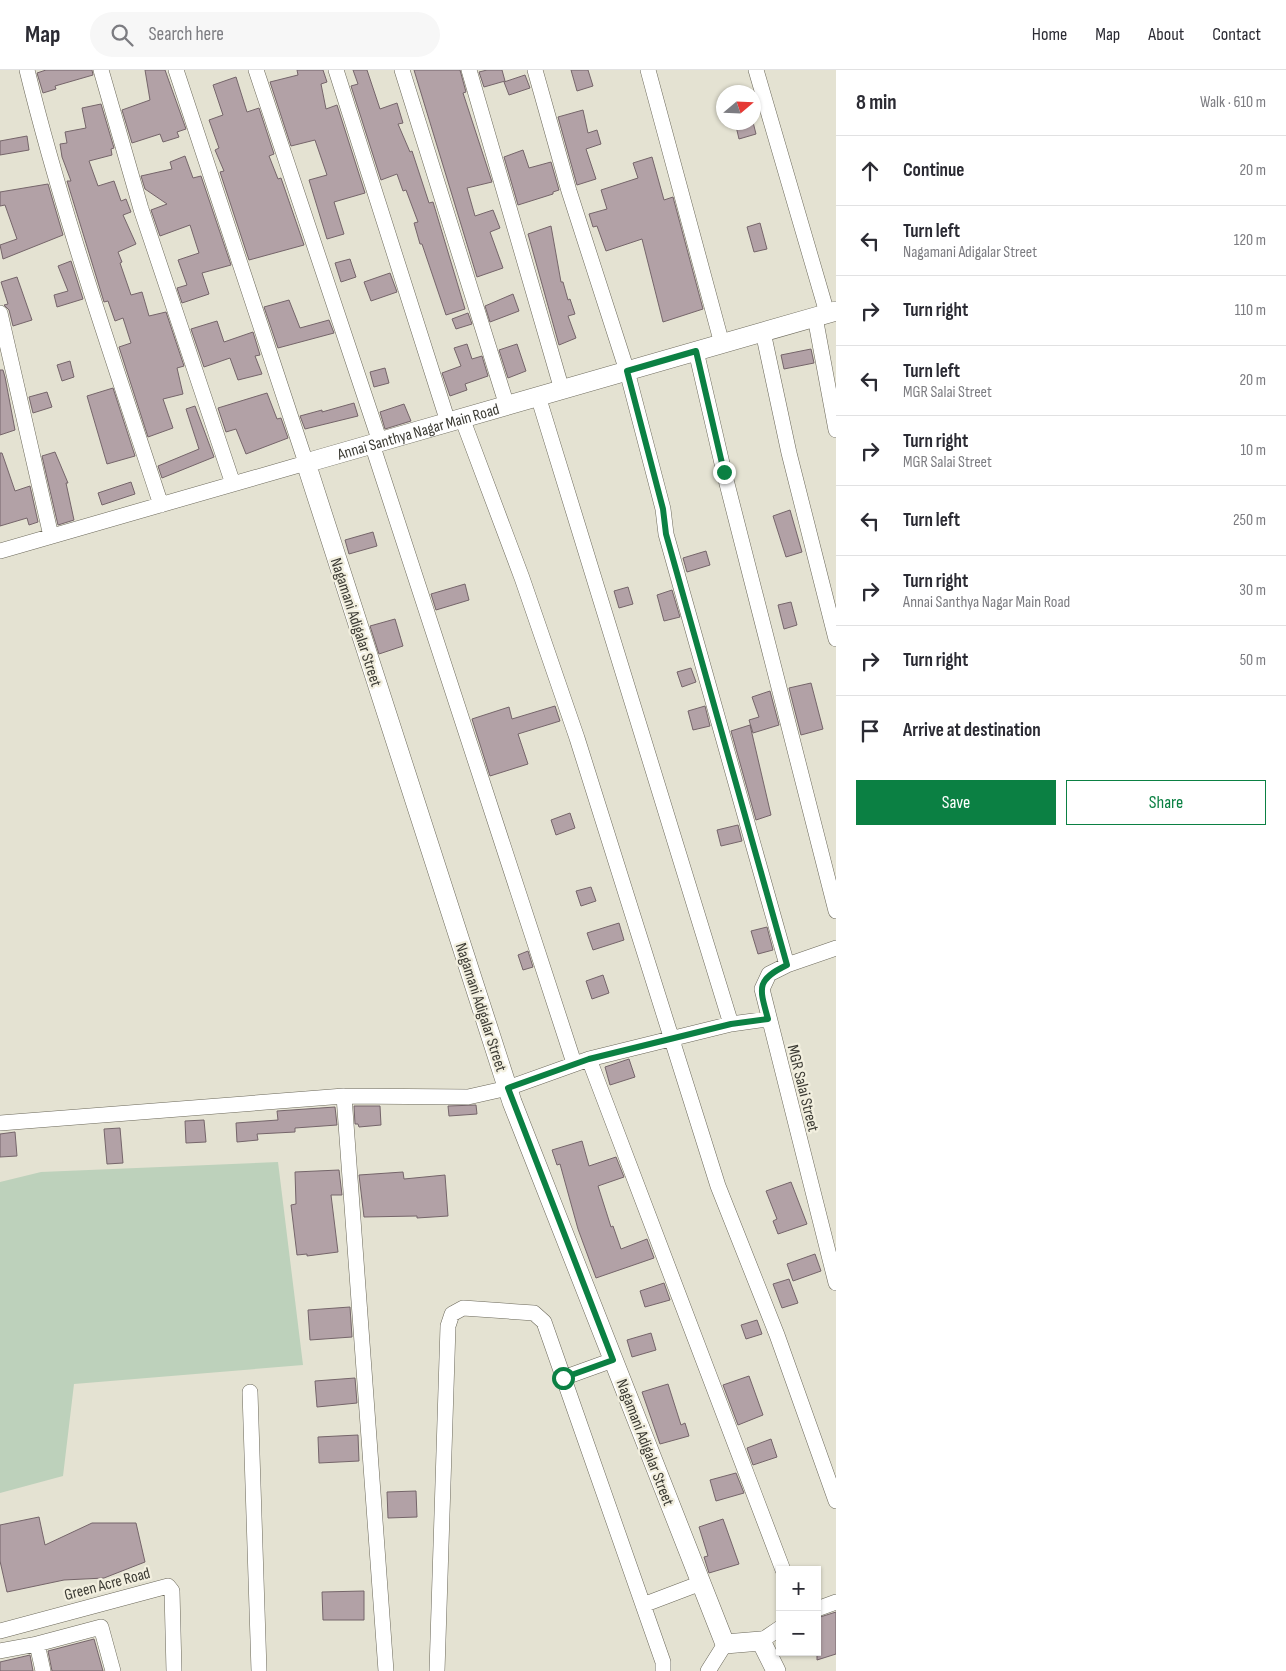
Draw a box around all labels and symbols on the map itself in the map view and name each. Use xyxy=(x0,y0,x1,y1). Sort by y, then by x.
north arrow xyxy=(716,85,761,130)
street label: Annai Santhya Nagar Main Road xyxy=(334,400,502,465)
route end xyxy=(713,461,736,484)
street label: Nagamani Adigalar Street xyxy=(326,556,385,689)
street label: Nagamani Adigalar Street xyxy=(451,941,510,1074)
street label: MGR Salai Street xyxy=(783,1043,823,1134)
route start xyxy=(552,1367,575,1390)
street label: Nagamani Adigalar Street xyxy=(612,1377,678,1509)
street label: Green Acre Road xyxy=(62,1564,152,1605)

